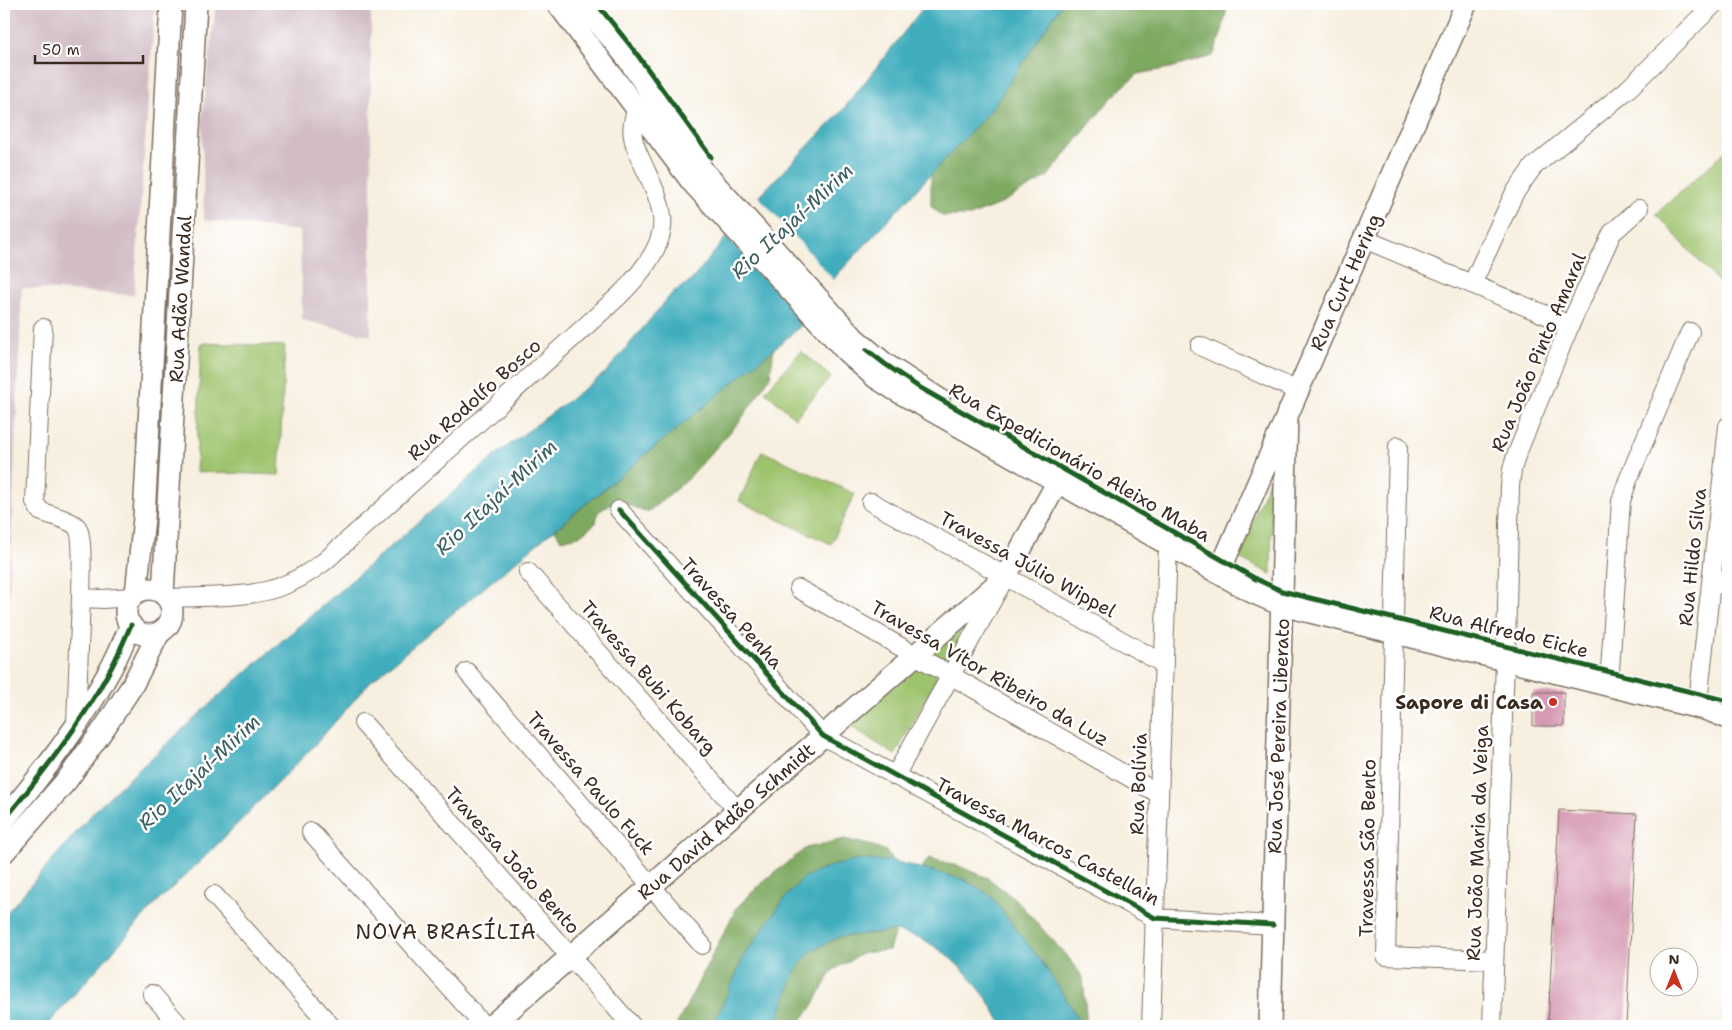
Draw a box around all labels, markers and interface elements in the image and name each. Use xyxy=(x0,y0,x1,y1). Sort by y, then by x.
scale bar xyxy=(35,32,142,64)
text: 50 m xyxy=(42,40,80,60)
water label: Rio Itajaí-Mirim xyxy=(725,158,859,284)
street label: Rua Curt Hering xyxy=(1304,210,1387,355)
street label: Rua Adão Wandal xyxy=(164,214,197,383)
street label: Rua João Pinto Amaral xyxy=(1485,249,1592,456)
street label: Rua Rodolfo Bosco xyxy=(402,333,546,466)
street label: Rua Expedicionário Aleixo Maba xyxy=(945,377,1215,548)
water label: Rio Itajaí-Mirim xyxy=(429,434,563,560)
street label: Rua Hildo Silva xyxy=(1673,487,1712,627)
street label: Travessa Júlio Wippel xyxy=(935,506,1121,623)
street label: Travessa Penha xyxy=(675,552,788,674)
street label: Travessa Bubi Kobarg xyxy=(575,595,722,759)
street label: Travessa Vítor Ribeiro da Luz xyxy=(866,595,1113,752)
street label: Rua Alfredo Eicke xyxy=(1427,600,1591,663)
street label: Rua José Pereira Liberato xyxy=(1262,618,1295,854)
place label: Sapore di Casa xyxy=(1395,690,1543,715)
marker: Sapore di Casa xyxy=(1547,696,1559,708)
street label: Travessa Paulo Fuck xyxy=(521,706,660,861)
water label: Rio Itajaí-Mirim xyxy=(132,709,266,835)
street label: Rua João Maria da Veiga xyxy=(1461,724,1494,961)
street label: Rua Bolívia xyxy=(1124,732,1153,835)
street label: Rua David Adão Schmidt xyxy=(632,737,820,905)
street label: Travessa São Bento xyxy=(1353,759,1382,937)
street label: Travessa Marcos Castellain xyxy=(932,772,1164,911)
street label: Travessa João Bento xyxy=(440,781,586,939)
district label: NOVA BRASÍLIA xyxy=(355,917,537,946)
north arrow xyxy=(1650,948,1700,998)
text: N xyxy=(1668,950,1680,968)

